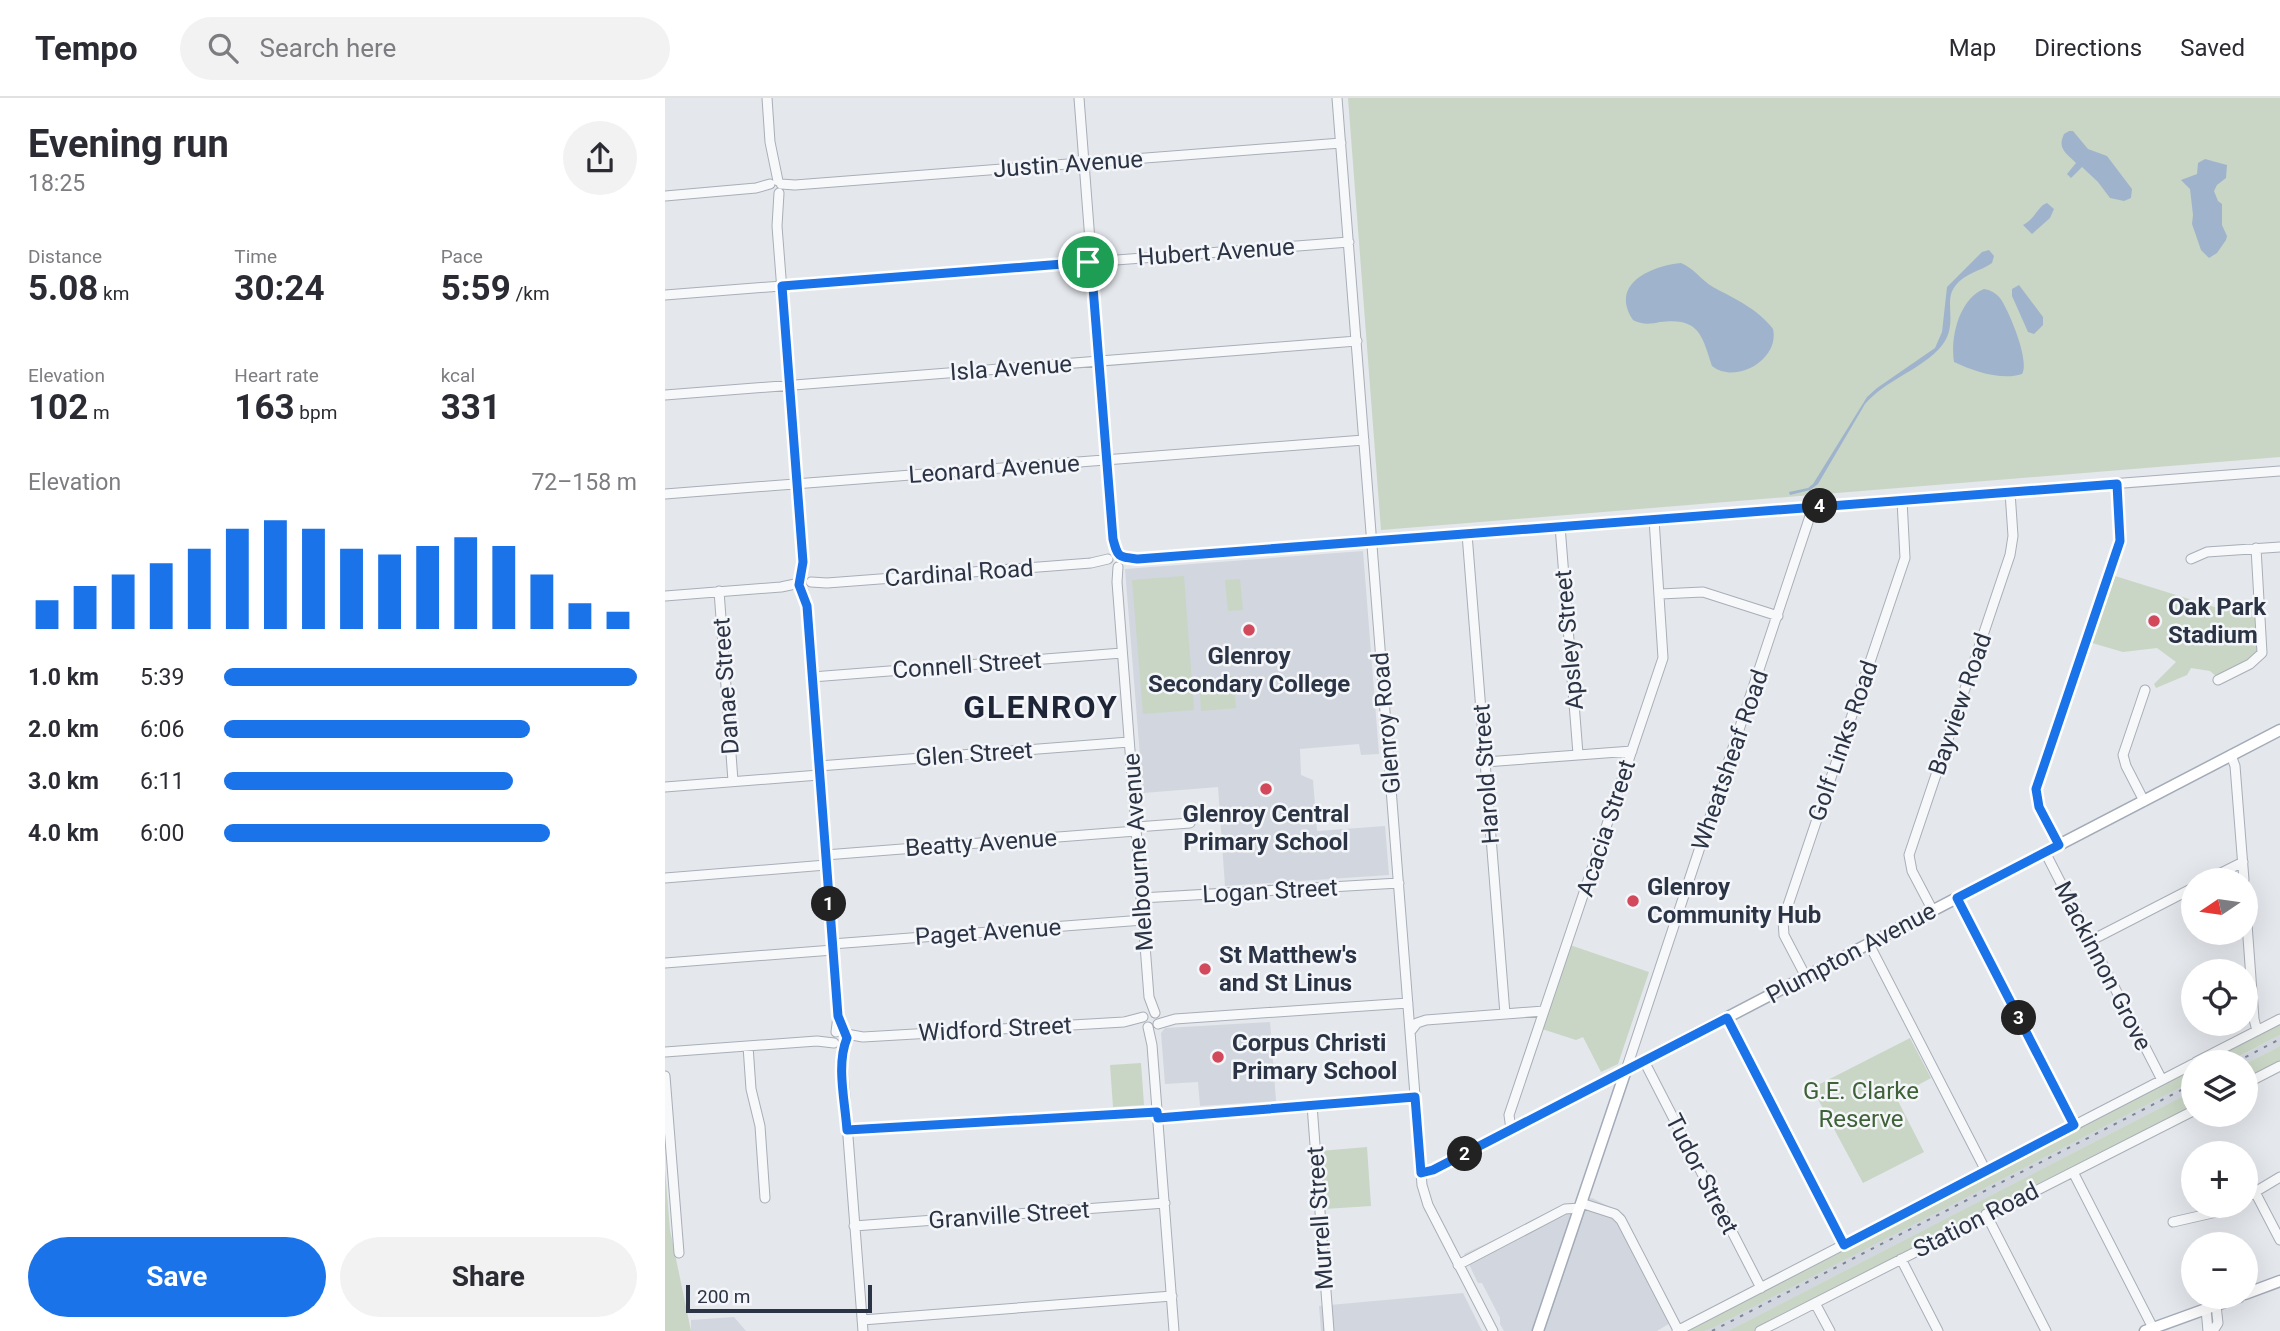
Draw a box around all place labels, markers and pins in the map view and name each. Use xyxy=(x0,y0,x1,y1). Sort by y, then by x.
pin xyxy=(1058,232,1118,292)
pin: 4 xyxy=(1803,488,1837,524)
place label: Oak Park Stadium xyxy=(2168,593,2267,649)
marker: Oak Park Stadium xyxy=(2146,613,2162,629)
marker: Glenroy Secondary College xyxy=(1241,622,1257,638)
place label: Glenroy Secondary College xyxy=(1148,642,1350,698)
marker: Glenroy Central Primary School xyxy=(1258,781,1274,797)
place label: Glenroy Central Primary School xyxy=(1183,800,1349,856)
place label: Glenroy Community Hub xyxy=(1647,873,1821,929)
pin: 1 xyxy=(811,886,847,922)
marker: Glenroy Community Hub xyxy=(1625,893,1641,909)
place label: St Matthew's and St Linus xyxy=(1219,941,1357,997)
marker: St Matthew's and St Linus xyxy=(1197,961,1213,977)
pin: 3 xyxy=(2001,1000,2037,1035)
place label: Corpus Christi Primary School xyxy=(1232,1029,1397,1085)
marker: Corpus Christi Primary School xyxy=(1210,1049,1226,1065)
pin: 2 xyxy=(1447,1136,1483,1172)

